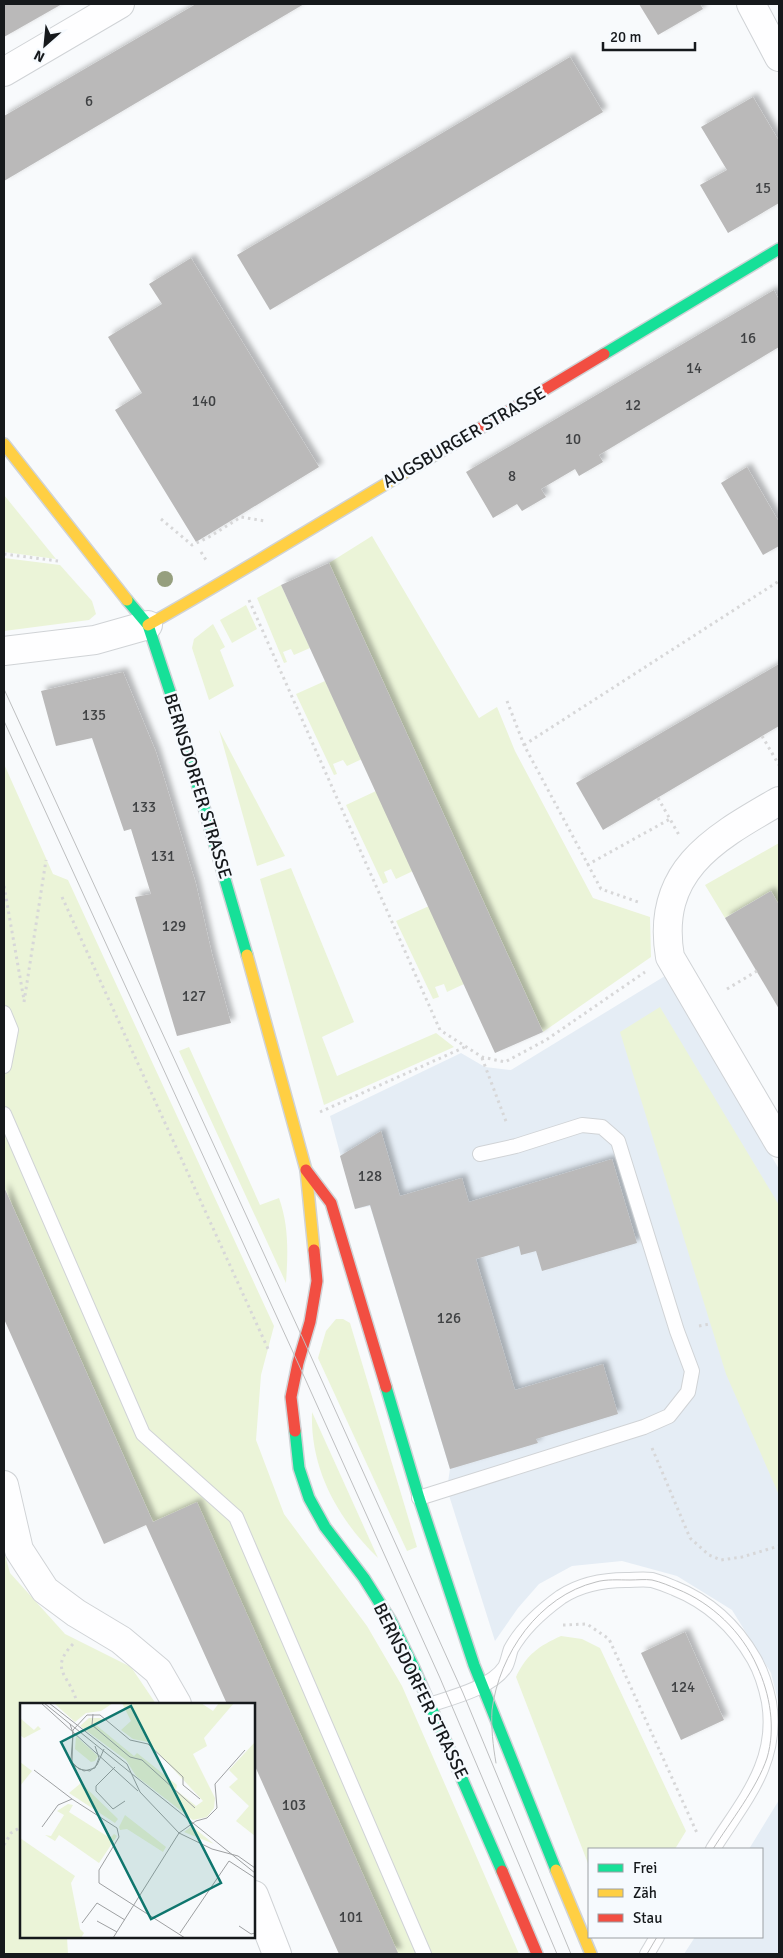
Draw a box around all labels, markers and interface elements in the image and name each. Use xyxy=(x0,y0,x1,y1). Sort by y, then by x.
north arrow xyxy=(20,20,70,70)
scale bar xyxy=(603,20,696,52)
text: 20 m xyxy=(610,28,641,46)
text: N xyxy=(31,46,48,66)
house number: 6 xyxy=(85,92,93,110)
house number: 15 xyxy=(755,179,771,197)
house number: 16 xyxy=(740,329,756,347)
house number: 14 xyxy=(686,359,702,377)
street label: AUGSBURGER STRASSE xyxy=(379,381,549,493)
house number: 140 xyxy=(192,392,216,410)
house number: 12 xyxy=(625,396,641,414)
house number: 10 xyxy=(565,430,581,448)
house number: 8 xyxy=(508,467,516,485)
street label: BERNSDORFER STRASSE xyxy=(159,690,237,882)
house number: 135 xyxy=(82,706,106,724)
house number: 133 xyxy=(132,798,156,816)
house number: 131 xyxy=(151,847,175,865)
house number: 129 xyxy=(162,917,186,935)
house number: 127 xyxy=(182,987,206,1005)
house number: 128 xyxy=(358,1167,382,1185)
house number: 126 xyxy=(437,1309,461,1327)
street label: BERNSDORFER STRASSE xyxy=(369,1599,473,1783)
house number: 124 xyxy=(671,1678,695,1696)
inset map xyxy=(20,1703,255,1938)
house number: 103 xyxy=(282,1796,306,1814)
legend xyxy=(588,1848,763,1938)
text: Frei xyxy=(633,1859,657,1877)
text: Zäh xyxy=(633,1884,657,1902)
house number: 101 xyxy=(339,1908,363,1926)
text: Stau xyxy=(633,1909,662,1927)

